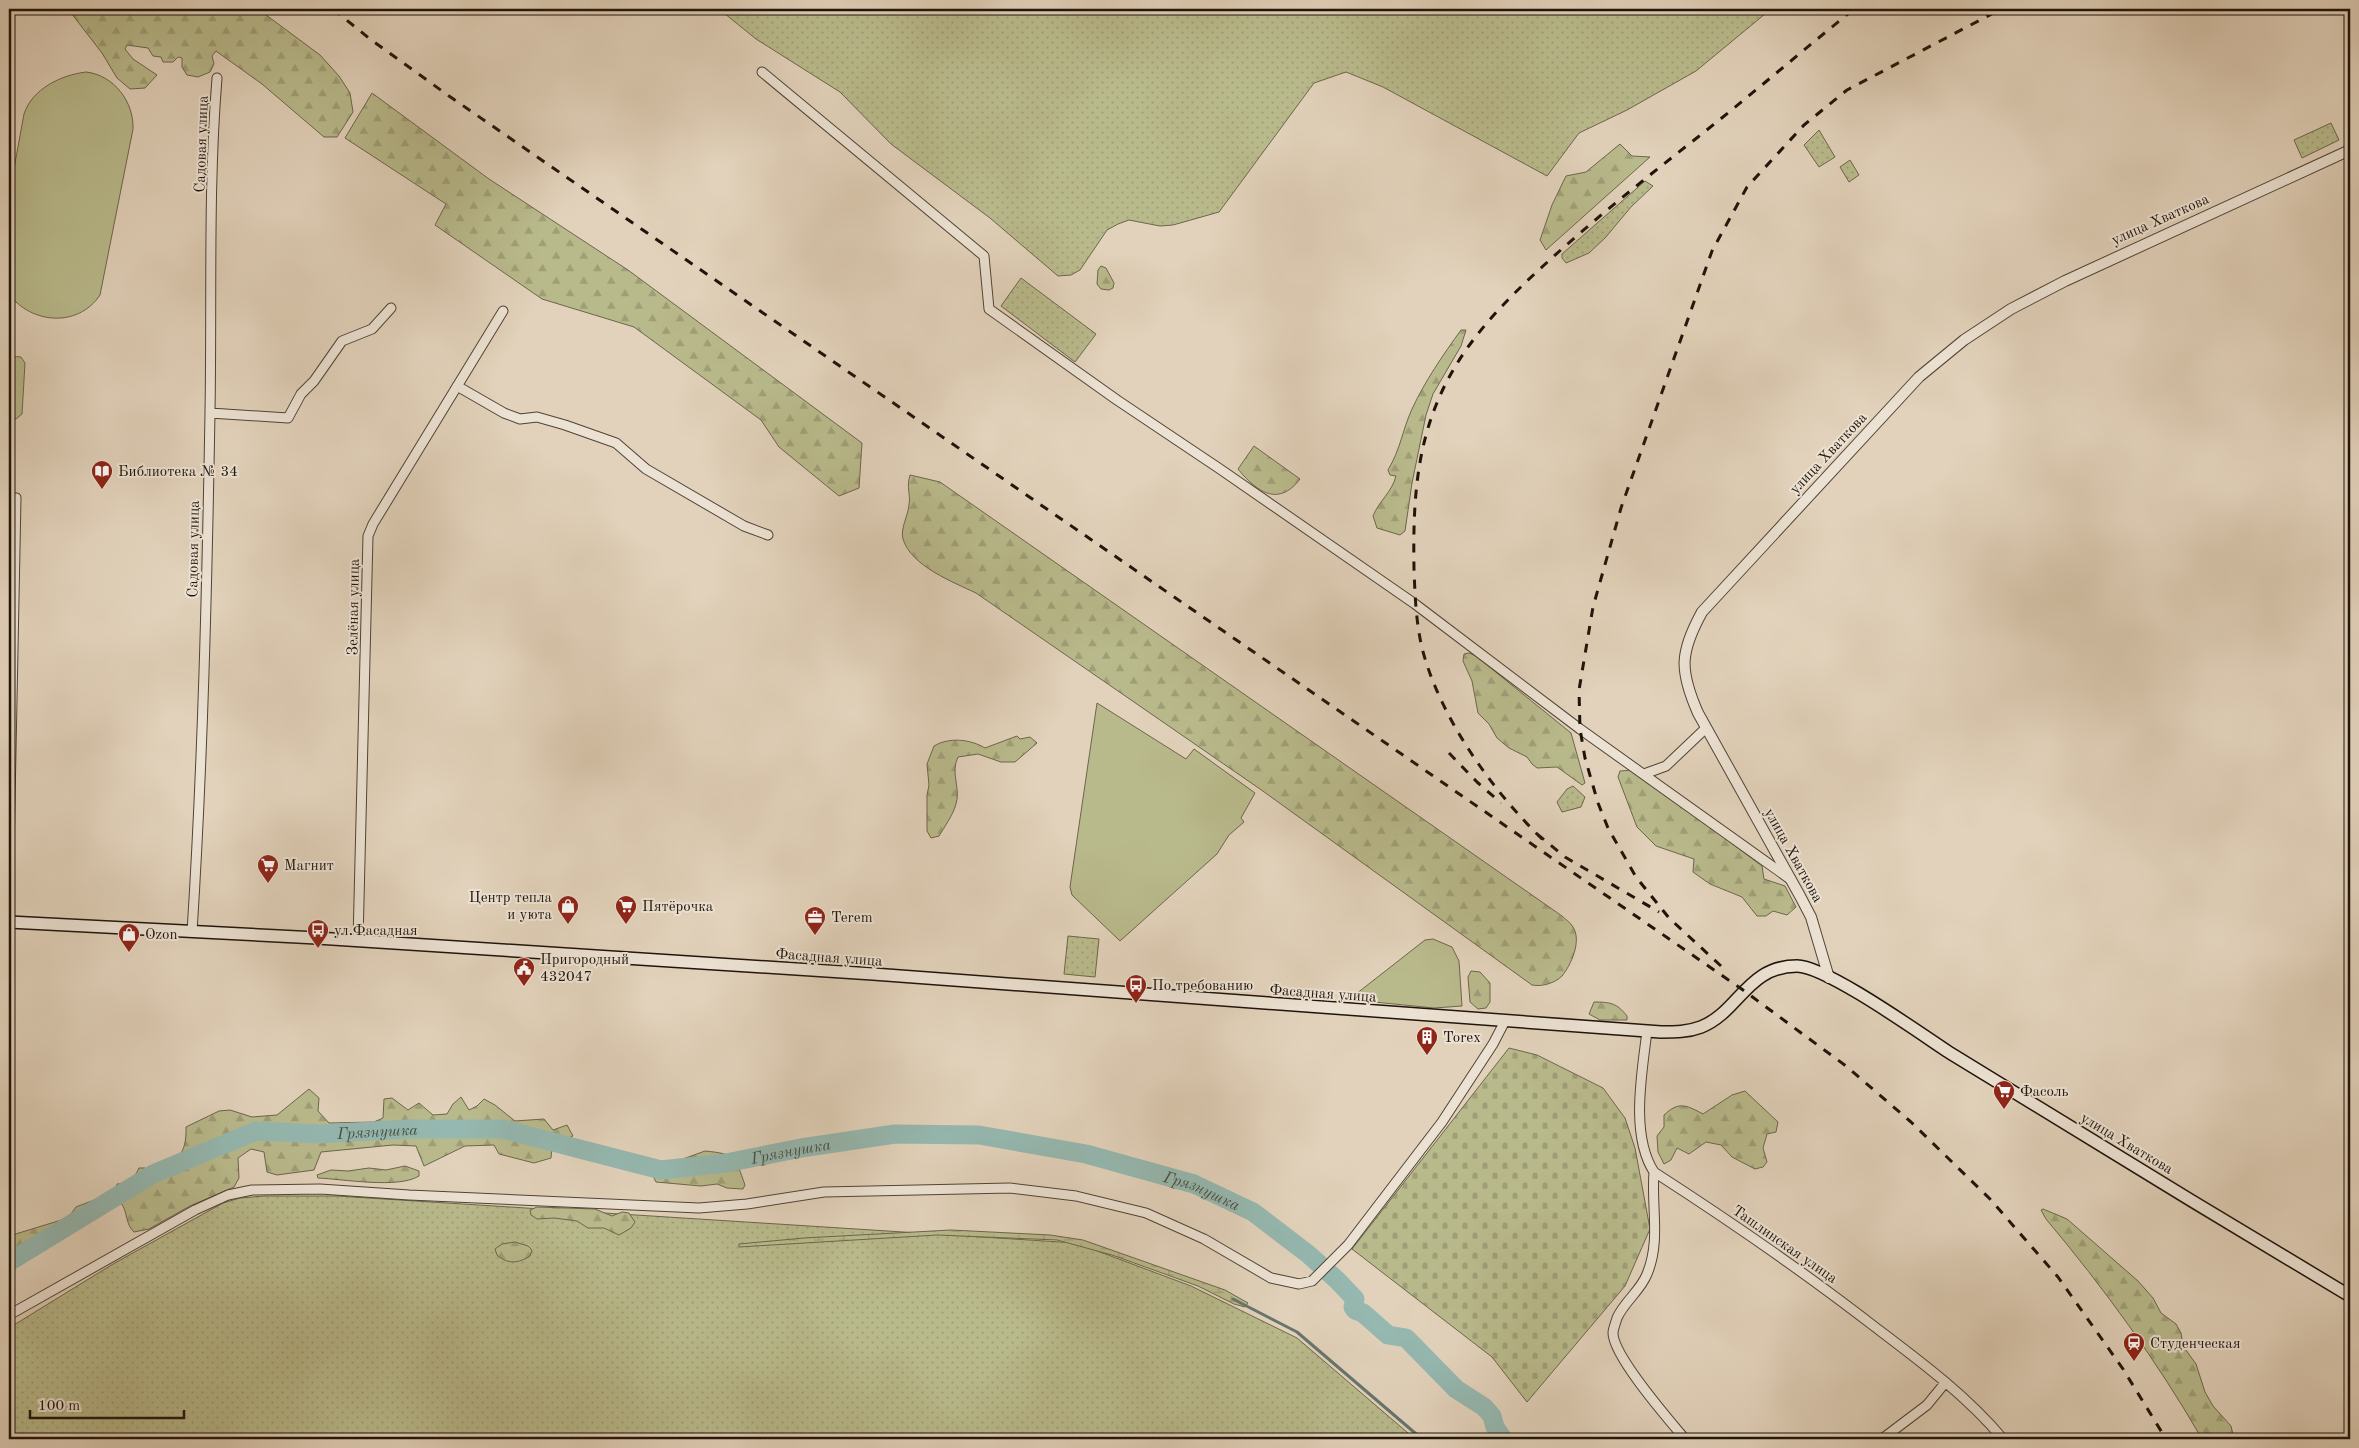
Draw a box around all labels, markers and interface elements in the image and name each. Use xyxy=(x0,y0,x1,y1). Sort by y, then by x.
street label: Садовая улица xyxy=(193,95,212,193)
street label: улица Хваткова xyxy=(2110,192,2212,249)
street label: улица Хваткова xyxy=(1788,410,1871,498)
library icon: Библиотека № 34 xyxy=(90,459,114,490)
place label: Библиотека № 34 xyxy=(118,465,238,480)
street label: Садовая улица xyxy=(186,500,203,598)
street label: Зелёная улица xyxy=(346,558,363,656)
street label: улица Хваткова xyxy=(1761,806,1825,906)
supermarket icon: Магнит xyxy=(256,853,280,884)
place label: Магнит xyxy=(284,859,334,874)
place label: Центр тепла и уюта xyxy=(469,891,553,923)
shop icon: Центр тепла и уюта xyxy=(556,894,580,925)
supermarket icon: Пятёрочка xyxy=(614,894,638,925)
place label: Пятёрочка xyxy=(642,900,714,915)
office icon: Terem xyxy=(803,905,827,936)
place label: Terem xyxy=(831,911,873,926)
bus stop icon: ул.Фасадная xyxy=(306,918,330,949)
shop icon: Ozon xyxy=(117,922,141,953)
place label: ул.Фасадная xyxy=(334,924,418,939)
place label: Ozon xyxy=(145,928,178,943)
street label: Фасадная улица xyxy=(775,947,884,970)
place label: Пригородный 432047 xyxy=(540,953,629,985)
public building icon: Пригородный 432047 xyxy=(512,956,536,987)
bus stop icon: По требованию xyxy=(1124,973,1148,1004)
place label: По требованию xyxy=(1152,979,1253,994)
street label: Фасадная улица xyxy=(1269,983,1378,1006)
building icon: Torex xyxy=(1415,1025,1439,1056)
place label: Torex xyxy=(1443,1031,1481,1046)
supermarket icon: Фасоль xyxy=(1992,1079,2016,1110)
place label: Фасоль xyxy=(2020,1085,2069,1100)
street label: улица Хваткова xyxy=(2077,1111,2176,1178)
water label: Грязнушка xyxy=(336,1123,418,1143)
water label: Грязнушка xyxy=(749,1138,832,1168)
water label: Грязнушка xyxy=(1161,1170,1242,1215)
street label: Ташлинская улица xyxy=(1729,1203,1840,1287)
station icon: Студенческая xyxy=(2122,1331,2146,1362)
place label: Студенческая xyxy=(2150,1337,2241,1352)
scale bar xyxy=(30,1388,184,1420)
text: 100 m xyxy=(38,1399,80,1414)

